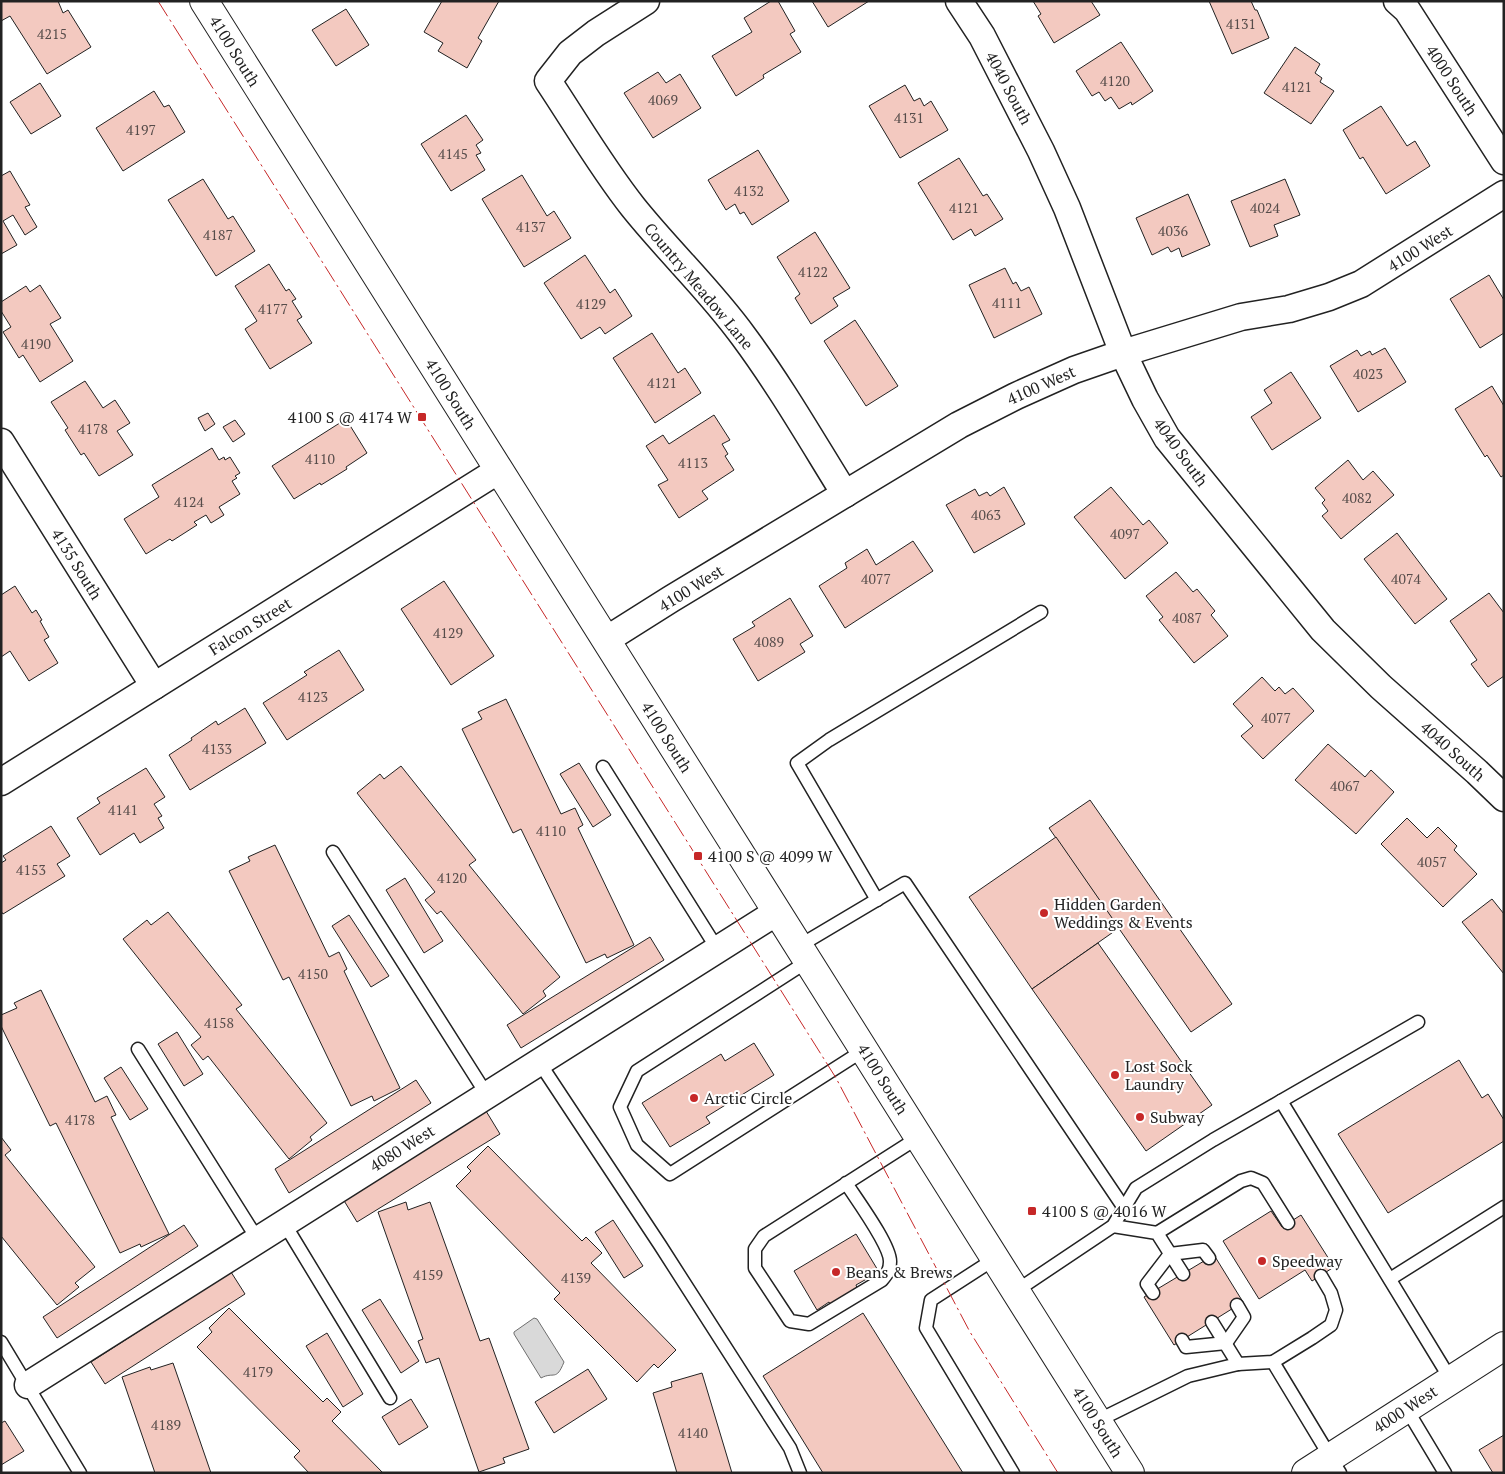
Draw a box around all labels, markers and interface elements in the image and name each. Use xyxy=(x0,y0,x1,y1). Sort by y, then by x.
street label: 4100 South xyxy=(204,11,266,91)
house number: 4131 xyxy=(1226,14,1256,33)
house number: 4215 xyxy=(37,24,67,43)
street label: 4000 South xyxy=(1421,40,1483,120)
street label: 4040 South xyxy=(981,48,1038,129)
house number: 4120 xyxy=(1100,71,1130,90)
house number: 4121 xyxy=(1282,77,1312,96)
house number: 4069 xyxy=(648,90,678,109)
house number: 4131 xyxy=(894,108,924,127)
house number: 4197 xyxy=(126,120,156,139)
house number: 4145 xyxy=(438,144,468,163)
house number: 4132 xyxy=(734,181,764,200)
house number: 4121 xyxy=(949,198,979,217)
house number: 4024 xyxy=(1250,198,1280,217)
house number: 4137 xyxy=(516,217,546,236)
street label: Country Meadow Lane xyxy=(639,218,759,354)
street label: 4100 West xyxy=(1383,219,1457,277)
house number: 4036 xyxy=(1158,221,1188,240)
house number: 4187 xyxy=(203,225,233,244)
house number: 4122 xyxy=(798,262,828,281)
house number: 4111 xyxy=(992,293,1022,312)
house number: 4129 xyxy=(576,294,606,313)
house number: 4177 xyxy=(258,299,288,318)
house number: 4190 xyxy=(21,334,51,353)
street label: 4100 South xyxy=(420,354,482,434)
street label: 4100 West xyxy=(1003,360,1079,410)
house number: 4023 xyxy=(1353,364,1383,383)
house number: 4121 xyxy=(647,373,677,392)
place label: 4100 S @ 4174 W xyxy=(288,406,412,428)
marker: 4100 S @ 4174 W xyxy=(416,411,428,423)
street label: 4040 South xyxy=(1149,413,1214,491)
house number: 4178 xyxy=(78,419,108,438)
house number: 4110 xyxy=(305,449,335,468)
house number: 4113 xyxy=(678,453,708,472)
house number: 4082 xyxy=(1342,488,1372,507)
house number: 4124 xyxy=(174,492,204,511)
house number: 4063 xyxy=(971,505,1001,524)
street label: 4135 South xyxy=(46,524,108,604)
house number: 4097 xyxy=(1110,524,1140,543)
street label: 4100 West xyxy=(654,559,728,617)
house number: 4077 xyxy=(861,569,891,588)
house number: 4074 xyxy=(1391,569,1421,588)
street label: Falcon Street xyxy=(204,592,296,660)
house number: 4087 xyxy=(1172,608,1202,627)
house number: 4129 xyxy=(433,623,463,642)
house number: 4089 xyxy=(754,632,784,651)
house number: 4123 xyxy=(298,687,328,706)
street label: 4100 South xyxy=(636,697,698,777)
house number: 4077 xyxy=(1261,708,1291,727)
street label: 4040 South xyxy=(1416,716,1491,786)
house number: 4133 xyxy=(202,739,232,758)
house number: 4067 xyxy=(1330,776,1360,795)
house number: 4141 xyxy=(108,800,138,819)
house number: 4110 xyxy=(536,821,566,840)
place label: 4100 S @ 4099 W xyxy=(708,845,832,867)
marker: 4100 S @ 4099 W xyxy=(692,850,704,862)
house number: 4057 xyxy=(1417,852,1447,871)
house number: 4153 xyxy=(16,860,46,879)
house number: 4120 xyxy=(437,868,467,887)
place label: Hidden Garden Weddings & Events xyxy=(1054,893,1193,933)
marker: Hidden Garden Weddings & Events xyxy=(1038,907,1050,919)
house number: 4150 xyxy=(298,964,328,983)
house number: 4158 xyxy=(204,1013,234,1032)
street label: 4100 South xyxy=(852,1039,914,1119)
place label: Lost Sock Laundry xyxy=(1125,1055,1193,1095)
marker: Lost Sock Laundry xyxy=(1109,1069,1121,1081)
place label: Arctic Circle xyxy=(704,1087,792,1109)
marker: Arctic Circle xyxy=(688,1092,700,1104)
place label: Subway xyxy=(1150,1106,1205,1128)
house number: 4178 xyxy=(65,1110,95,1129)
marker: Subway xyxy=(1134,1111,1146,1123)
street label: 4080 West xyxy=(365,1119,439,1177)
place label: 4100 S @ 4016 W xyxy=(1042,1200,1166,1222)
marker: 4100 S @ 4016 W xyxy=(1026,1205,1038,1217)
place label: Speedway xyxy=(1272,1250,1343,1272)
marker: Speedway xyxy=(1256,1255,1268,1267)
place label: Beans & Brews xyxy=(846,1261,953,1283)
house number: 4159 xyxy=(413,1265,443,1284)
marker: Beans & Brews xyxy=(830,1266,842,1278)
house number: 4139 xyxy=(561,1268,591,1287)
house number: 4179 xyxy=(243,1362,273,1381)
street label: 4000 West xyxy=(1368,1380,1442,1438)
street label: 4100 South xyxy=(1067,1382,1129,1462)
house number: 4189 xyxy=(151,1415,181,1434)
house number: 4140 xyxy=(678,1423,708,1442)

